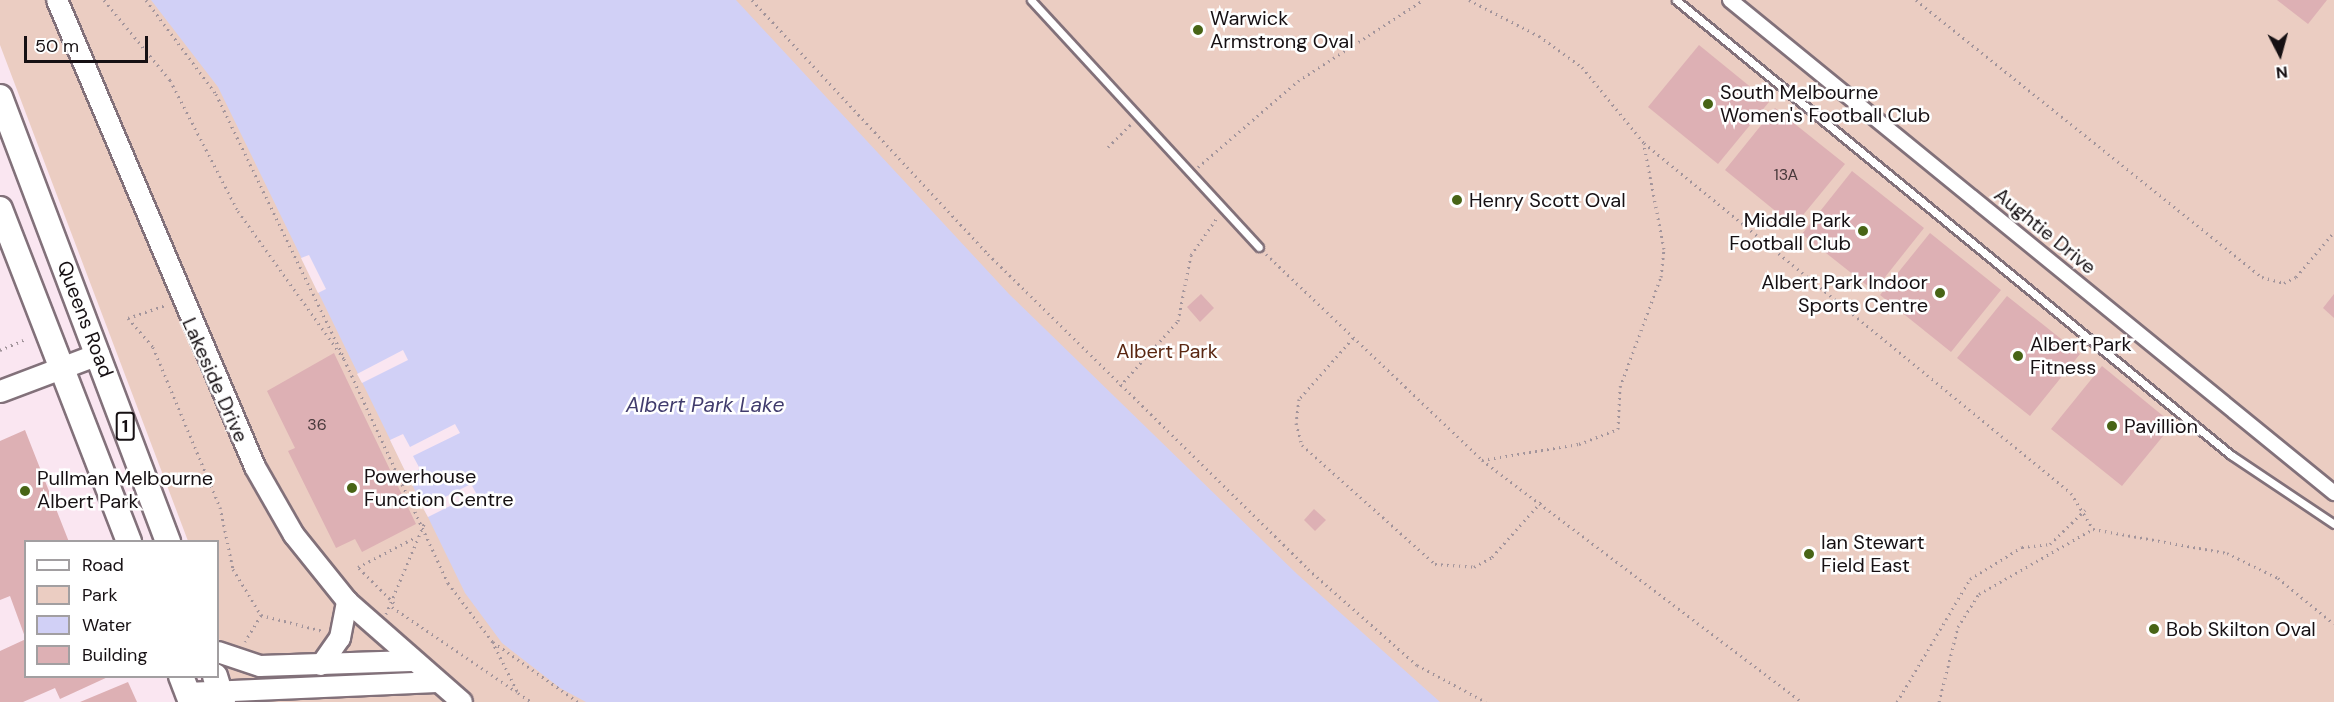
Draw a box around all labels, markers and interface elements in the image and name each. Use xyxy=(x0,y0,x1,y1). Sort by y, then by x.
place label: Warwick Armstrong Oval xyxy=(1210,6,1354,53)
marker: Warwick Armstrong Oval xyxy=(1191,23,1205,37)
scale bar xyxy=(27,24,152,62)
north arrow xyxy=(2250,24,2310,84)
text: 50 m xyxy=(35,34,79,58)
text: N xyxy=(2275,61,2289,83)
place label: South Melbourne Women's Football Club xyxy=(1720,80,1930,127)
marker: South Melbourne Women's Football Club xyxy=(1701,97,1715,111)
house number: 13A xyxy=(1774,165,1798,185)
street label: Aughtie Drive xyxy=(1989,183,2101,279)
place label: Henry Scott Oval xyxy=(1469,188,1626,212)
marker: Henry Scott Oval xyxy=(1450,193,1464,207)
place label: Middle Park Football Club xyxy=(1729,208,1851,255)
marker: Middle Park Football Club xyxy=(1856,224,1870,238)
street label: Queens Road xyxy=(52,257,118,381)
place label: Albert Park Indoor Sports Centre xyxy=(1761,270,1928,317)
marker: Albert Park Indoor Sports Centre xyxy=(1933,286,1947,300)
street label: Lakeside Drive xyxy=(177,314,253,446)
place label: Albert Park Fitness xyxy=(2030,332,2132,379)
park label: Albert Park xyxy=(1116,339,1218,363)
marker: Albert Park Fitness xyxy=(2011,349,2025,363)
water label: Albert Park Lake xyxy=(626,392,784,418)
road number: 1 xyxy=(114,411,136,441)
place label: Pavillion xyxy=(2124,414,2198,438)
house number: 36 xyxy=(307,415,327,435)
marker: Pavillion xyxy=(2105,419,2119,433)
place label: Powerhouse Function Centre xyxy=(364,464,513,511)
place label: Pullman Melbourne Albert Park xyxy=(37,467,213,514)
marker: Powerhouse Function Centre xyxy=(345,481,359,495)
marker: Pullman Melbourne Albert Park xyxy=(18,484,32,498)
place label: Ian Stewart Field East xyxy=(1821,530,1924,577)
legend xyxy=(24,540,219,678)
marker: Ian Stewart Field East xyxy=(1802,547,1816,561)
text: Road xyxy=(82,553,124,577)
text: Park xyxy=(82,583,118,607)
text: Water xyxy=(82,613,132,637)
place label: Bob Skilton Oval xyxy=(2166,617,2316,641)
marker: Bob Skilton Oval xyxy=(2147,622,2161,636)
text: Building xyxy=(82,643,147,667)

